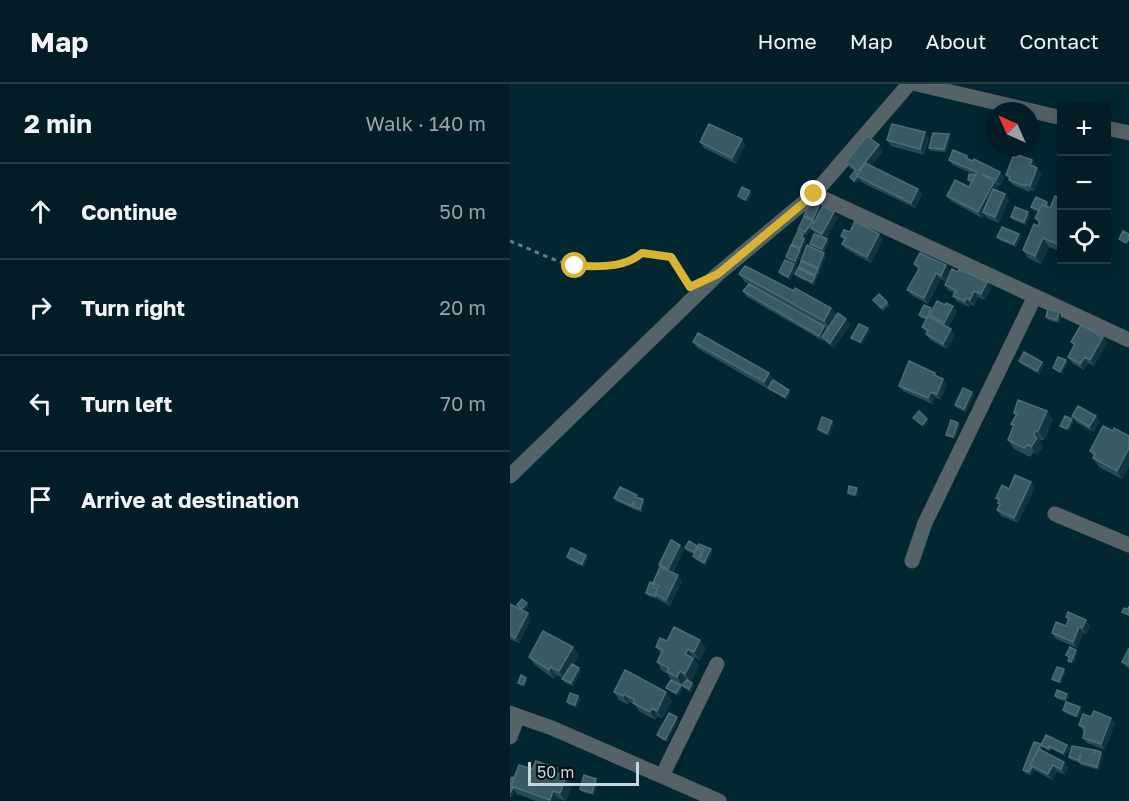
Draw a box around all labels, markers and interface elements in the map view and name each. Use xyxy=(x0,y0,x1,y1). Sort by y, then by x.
text: Map xyxy=(30,25,88,58)
text: Home xyxy=(757,28,817,54)
text: Map xyxy=(850,28,893,54)
text: About xyxy=(926,28,986,54)
text: Contact xyxy=(1019,28,1099,54)
north arrow xyxy=(985,102,1039,156)
map controls xyxy=(1057,102,1111,264)
button: + xyxy=(1057,102,1111,156)
text: 2 min xyxy=(24,108,92,139)
text: Walk · 140 m xyxy=(366,111,486,135)
button: − xyxy=(1057,156,1111,210)
route end xyxy=(800,180,826,206)
icon: ahead xyxy=(24,195,57,228)
text: Continue xyxy=(81,198,177,225)
text: 50 m xyxy=(439,199,486,223)
button: locate xyxy=(1057,210,1111,264)
route start xyxy=(561,252,587,278)
icon: right xyxy=(24,291,57,324)
text: Turn right xyxy=(81,294,185,321)
text: 20 m xyxy=(439,295,486,319)
icon: left xyxy=(24,387,57,420)
text: Turn left xyxy=(81,390,172,417)
text: 70 m xyxy=(440,391,486,415)
icon: arrive xyxy=(24,483,57,516)
text: Arrive at destination xyxy=(81,486,299,513)
scale bar xyxy=(528,759,639,786)
text: 50 m xyxy=(537,762,574,782)

